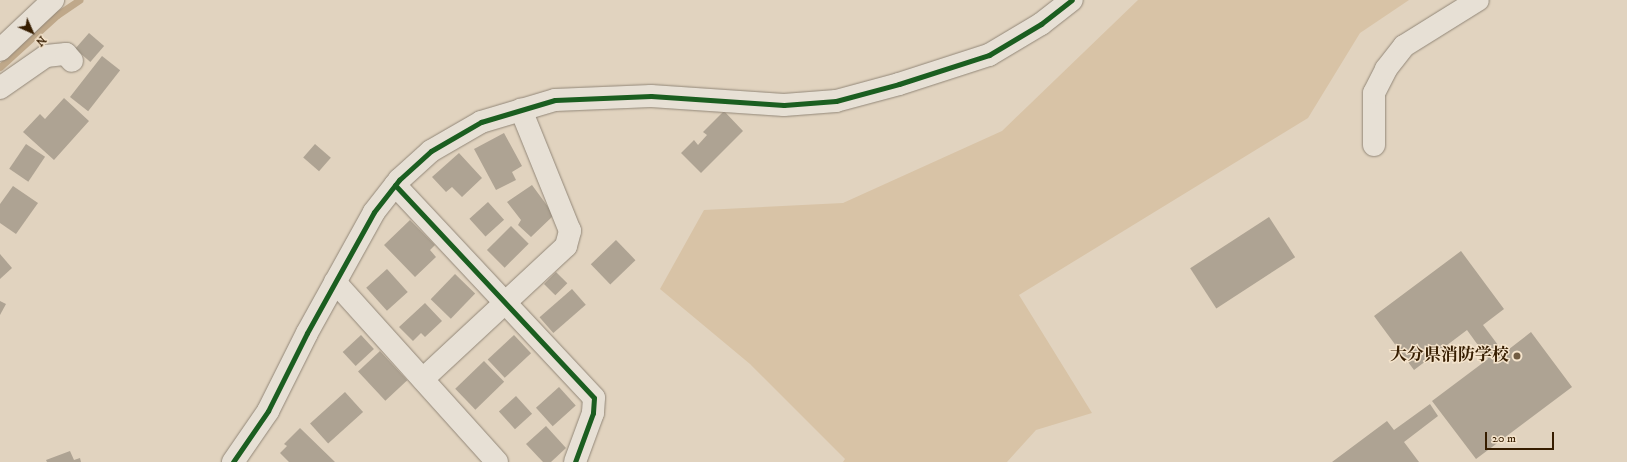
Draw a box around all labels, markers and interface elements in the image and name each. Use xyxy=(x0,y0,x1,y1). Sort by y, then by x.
north arrow xyxy=(12,12,52,52)
text: N xyxy=(32,32,49,49)
place label: 大分県消防学校 xyxy=(1390,346,1509,366)
marker: 大分県消防学校 xyxy=(1512,351,1522,361)
scale bar xyxy=(1487,424,1556,450)
text: 20 m xyxy=(1492,431,1516,446)

